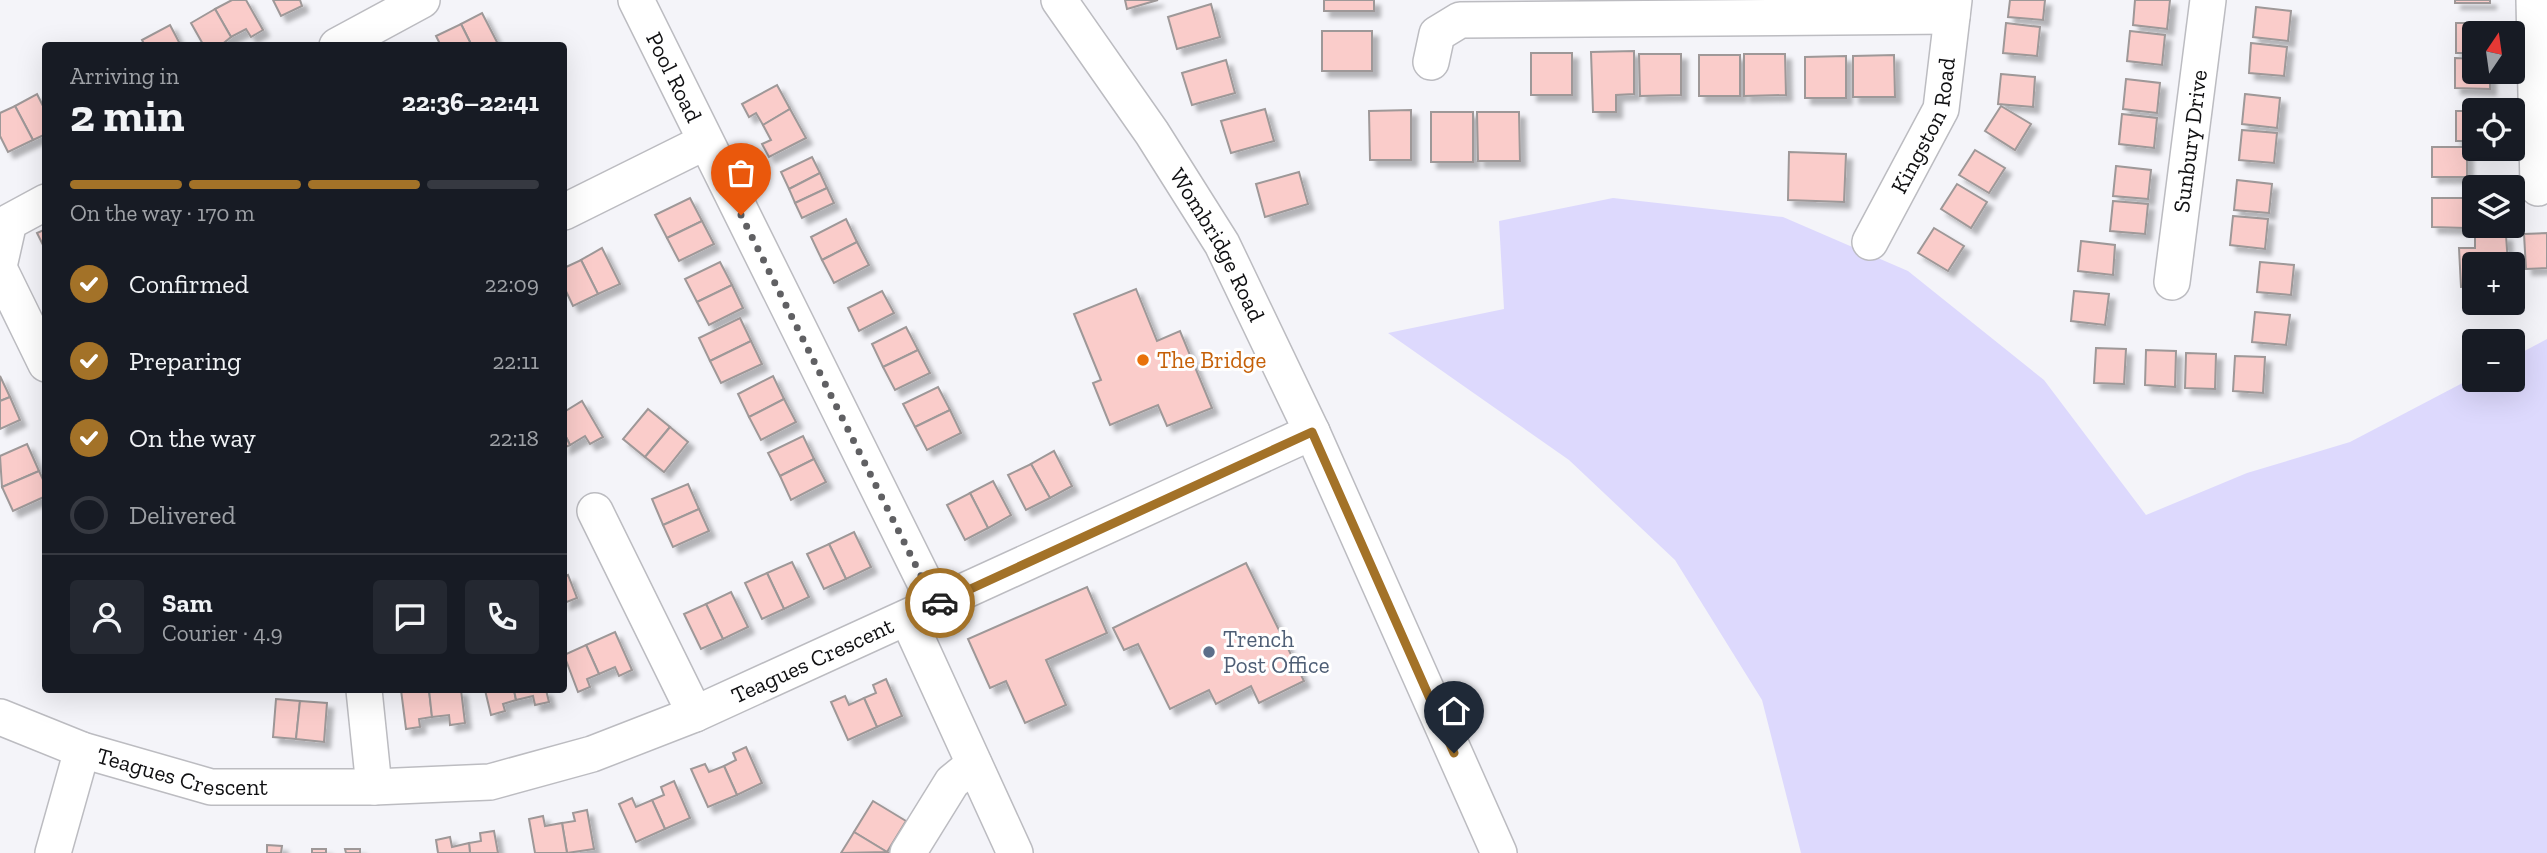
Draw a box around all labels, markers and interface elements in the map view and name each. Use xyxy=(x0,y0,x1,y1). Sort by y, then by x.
north arrow xyxy=(2462,21,2525,84)
map controls xyxy=(2462,21,2525,392)
street label: Pool Road xyxy=(640,27,708,127)
street label: Kingston Road xyxy=(1885,55,1961,198)
text: Arriving in xyxy=(70,62,179,90)
street label: Sunbury Drive xyxy=(2167,68,2213,214)
text: 22:36–22:41 xyxy=(402,86,539,118)
text: 2 min xyxy=(70,88,185,143)
button: locate xyxy=(2462,98,2525,161)
pin xyxy=(711,143,771,215)
icon: bag xyxy=(722,154,760,192)
street label: Wombridge Road xyxy=(1164,163,1271,326)
button: layers xyxy=(2462,175,2525,238)
text: On the way · 170 m xyxy=(70,199,255,227)
button: + xyxy=(2462,252,2525,315)
icon: check xyxy=(70,265,108,303)
text: Confirmed xyxy=(129,268,249,300)
text: 22:09 xyxy=(485,270,539,298)
button: − xyxy=(2462,329,2525,392)
icon: check xyxy=(70,342,108,380)
text: Preparing xyxy=(129,345,241,377)
place label: The Bridge xyxy=(1157,346,1266,374)
text: 22:11 xyxy=(492,347,539,375)
marker: The Bridge xyxy=(1135,352,1151,368)
icon: check xyxy=(70,419,108,457)
text: On the way xyxy=(129,422,256,454)
text: 22:18 xyxy=(489,424,539,452)
text: Delivered xyxy=(129,499,236,531)
courier xyxy=(905,568,975,638)
button: person xyxy=(70,580,144,654)
button: chat xyxy=(373,580,447,654)
button: phone xyxy=(465,580,539,654)
icon: car xyxy=(921,584,959,622)
text: Sam xyxy=(162,587,212,619)
street label: Teagues Crescent xyxy=(727,611,898,709)
text: Courier · 4.9 xyxy=(162,619,283,647)
place label: Trench Post Office xyxy=(1223,625,1329,679)
marker: Trench Post Office xyxy=(1201,644,1217,660)
pin xyxy=(1424,681,1484,753)
icon: home xyxy=(1435,692,1473,730)
street label: Teagues Crescent xyxy=(94,741,268,801)

